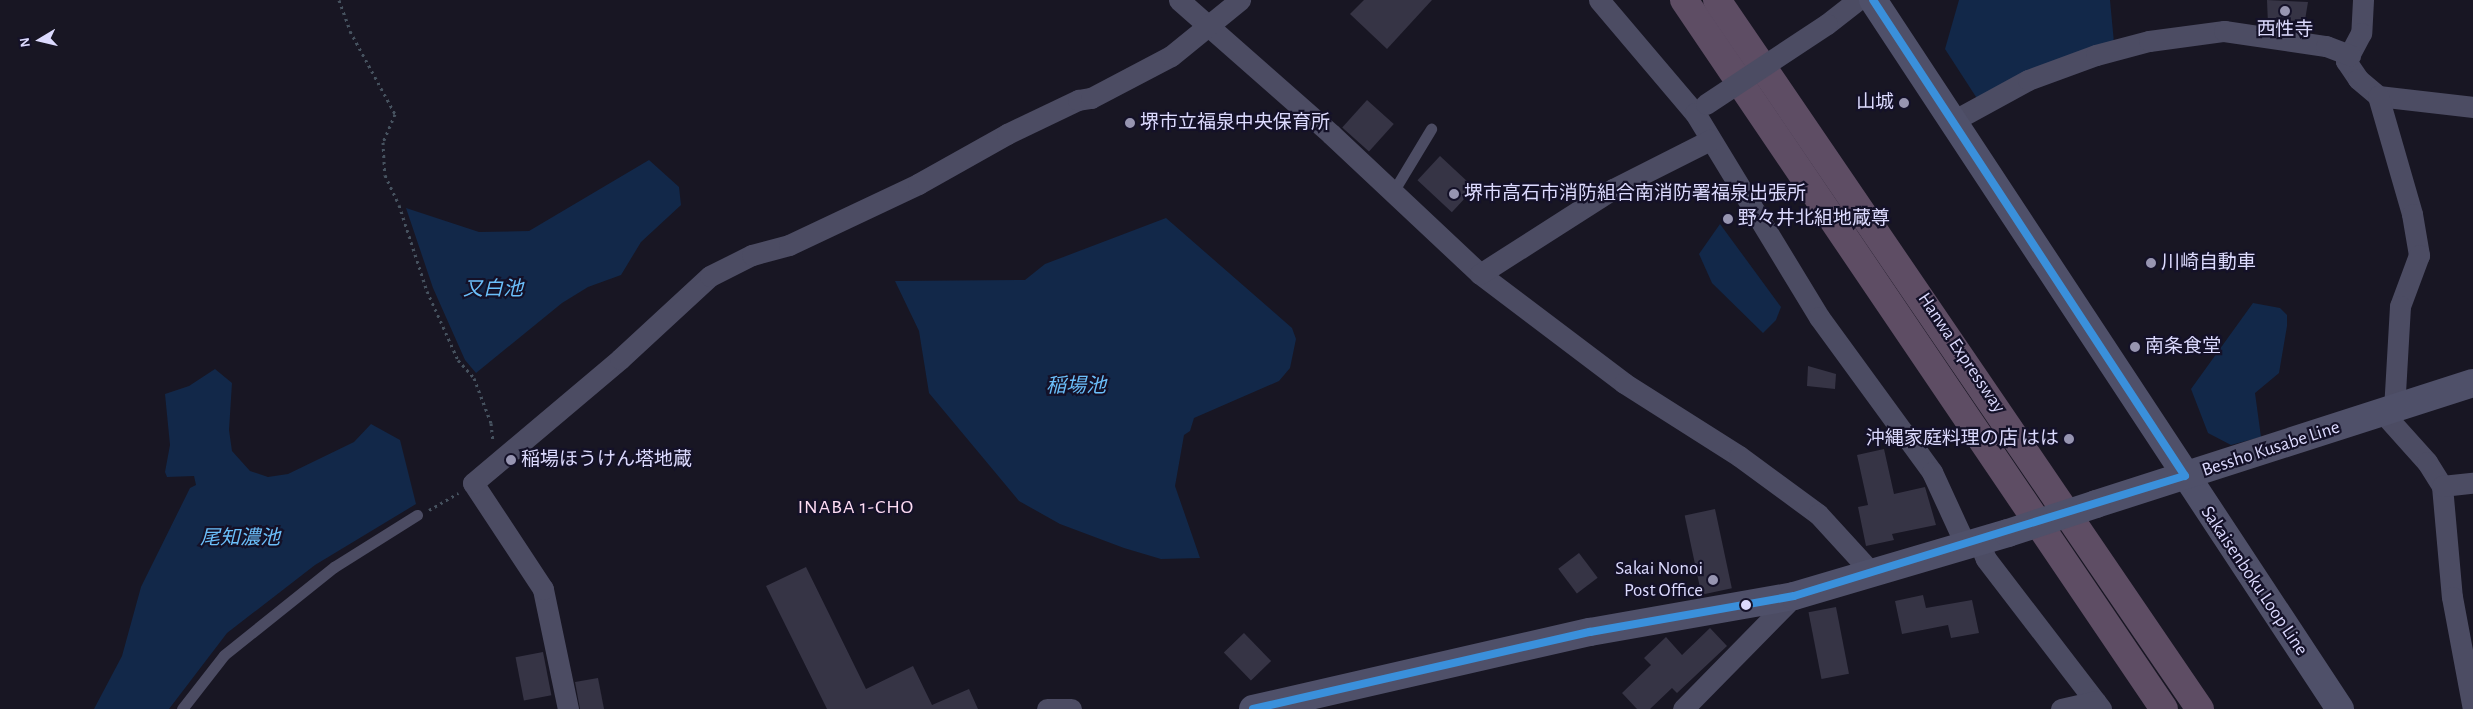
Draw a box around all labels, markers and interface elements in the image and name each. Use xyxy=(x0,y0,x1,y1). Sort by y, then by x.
marker: 西性寺 xyxy=(2279,5,2291,17)
north arrow xyxy=(15,15,65,65)
place label: 西性寺 xyxy=(2257,19,2313,41)
text: N xyxy=(18,36,33,48)
place label: 山城 xyxy=(1856,92,1894,114)
marker: 山城 xyxy=(1898,97,1910,109)
place label: 堺市立福泉中央保育所 xyxy=(1140,112,1330,134)
marker: 堺市立福泉中央保育所 xyxy=(1124,117,1136,129)
place label: 堺市高石市消防組合南消防署福泉出張所 xyxy=(1464,183,1806,205)
marker: 堺市高石市消防組合南消防署福泉出張所 xyxy=(1448,188,1460,200)
place label: 野々井北組地蔵尊 xyxy=(1738,208,1890,230)
marker: 野々井北組地蔵尊 xyxy=(1722,213,1734,225)
place label: 川崎自動車 xyxy=(2161,252,2256,274)
marker: 川崎自動車 xyxy=(2145,257,2157,269)
water label: 又白池 xyxy=(463,277,523,301)
street label: Hanwa Expressway xyxy=(1912,289,2010,417)
place label: 南条食堂 xyxy=(2145,336,2221,358)
marker: 南条食堂 xyxy=(2129,341,2141,353)
water label: 稲場池 xyxy=(1046,374,1106,398)
street label: Bessho Kusabe Line xyxy=(2199,416,2343,482)
place label: 沖縄家庭料理の店 はは xyxy=(1866,428,2059,450)
marker: 沖縄家庭料理の店 はは xyxy=(2063,433,2075,445)
place label: 稲場ほうけん塔地蔵 xyxy=(521,449,692,471)
marker: 稲場ほうけん塔地蔵 xyxy=(505,454,517,466)
district label: INABA 1-CHO xyxy=(796,495,916,519)
street label: Sakaisenboku Loop Line xyxy=(2196,502,2312,660)
water label: 尾知濃池 xyxy=(200,526,280,550)
place label: Sakai Nonoi Post Office xyxy=(1615,558,1703,602)
marker: Sakai Nonoi Post Office xyxy=(1707,574,1719,586)
unlabelled marker xyxy=(1741,600,1751,610)

